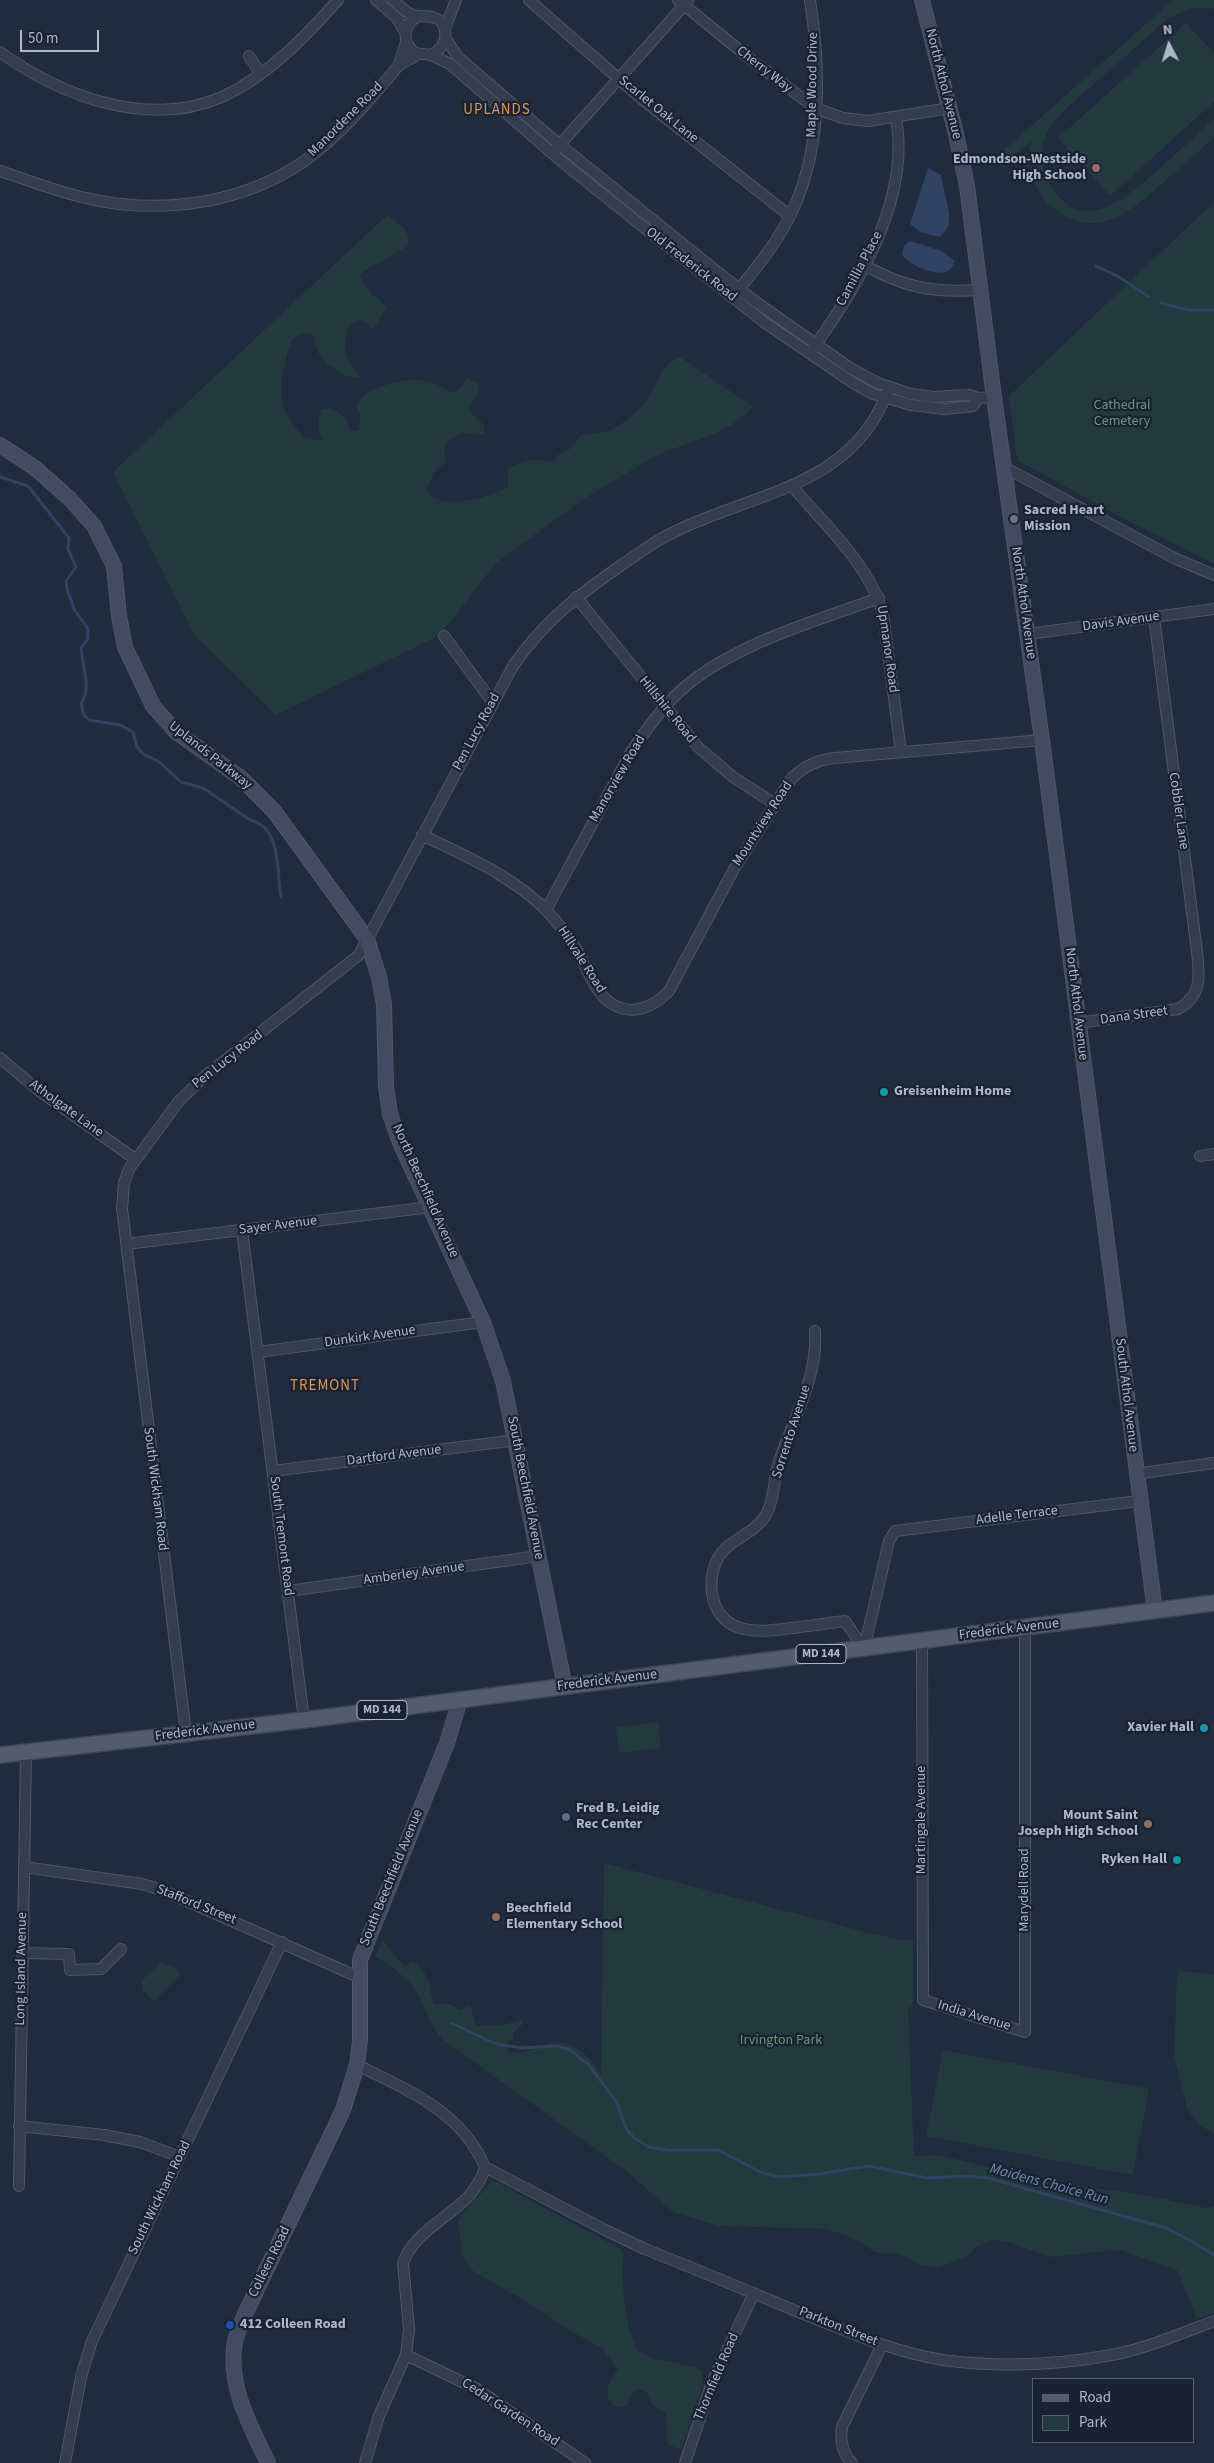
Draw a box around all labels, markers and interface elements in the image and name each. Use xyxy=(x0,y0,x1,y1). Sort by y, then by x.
scale bar xyxy=(22,20,101,52)
north arrow xyxy=(1144,20,1194,70)
text: N xyxy=(1162,20,1173,40)
street label: North Athol Avenue xyxy=(921,27,965,141)
text: 50 m xyxy=(28,28,58,49)
street label: Maple Wood Drive xyxy=(804,32,822,138)
street label: Cherry Way xyxy=(733,43,795,97)
street label: Scarlet Oak Lane xyxy=(615,73,701,147)
street label: Manordene Road xyxy=(305,79,387,161)
district label: UPLANDS xyxy=(462,102,532,120)
place label: Edmondson-Westside High School xyxy=(953,152,1086,184)
marker: Edmondson-Westside High School xyxy=(1090,162,1102,174)
street label: Old Frederick Road xyxy=(642,224,740,306)
street label: Camillia Place xyxy=(833,229,887,309)
park label: Cathedral Cemetery xyxy=(1093,398,1151,431)
place label: Sacred Heart Mission xyxy=(1024,503,1104,536)
marker: Sacred Heart Mission xyxy=(1008,513,1020,525)
street label: North Athol Avenue xyxy=(1007,546,1039,660)
street label: Upmanor Road xyxy=(873,604,901,694)
street label: Davis Avenue xyxy=(1081,608,1161,636)
street label: Hillshire Road xyxy=(635,673,699,747)
street label: Pen Lucy Road xyxy=(450,690,504,774)
street label: Uplands Parkway xyxy=(165,718,255,794)
street label: Manorview Road xyxy=(586,733,650,825)
street label: Cobbler Lane xyxy=(1164,771,1192,851)
street label: Mountview Road xyxy=(729,778,797,870)
street label: Hillvale Road xyxy=(553,923,609,997)
street label: North Athol Avenue xyxy=(1061,947,1091,1061)
street label: Dana Street xyxy=(1099,1003,1169,1029)
street label: Pen Lucy Road xyxy=(189,1027,267,1093)
street label: Atholgate Lane xyxy=(26,1077,106,1141)
place label: Greisenheim Home xyxy=(894,1084,1011,1100)
marker: Greisenheim Home xyxy=(878,1086,890,1098)
street label: North Beechfield Avenue xyxy=(388,1122,462,1260)
street label: Sayer Avenue xyxy=(238,1213,318,1239)
street label: Dunkirk Avenue xyxy=(323,1322,417,1352)
street label: South Athol Avenue xyxy=(1111,1337,1141,1453)
district label: TREMONT xyxy=(289,1378,361,1396)
street label: Sorrento Avenue xyxy=(769,1383,815,1481)
street label: South Beechfield Avenue xyxy=(503,1415,547,1561)
street label: South Wickham Road xyxy=(139,1426,171,1552)
street label: Dartford Avenue xyxy=(346,1442,442,1470)
street label: South Tremont Road xyxy=(265,1475,297,1597)
street label: Adelle Terrace xyxy=(975,1503,1059,1529)
street label: Amberley Avenue xyxy=(362,1559,466,1589)
street label: Frederick Avenue xyxy=(958,1616,1060,1644)
road number: MD 144 xyxy=(796,1645,846,1664)
street label: Frederick Avenue xyxy=(556,1667,658,1695)
road number: MD 144 xyxy=(357,1700,407,1720)
street label: Frederick Avenue xyxy=(154,1717,256,1745)
place label: Xavier Hall xyxy=(1127,1720,1194,1736)
marker: Xavier Hall xyxy=(1198,1722,1210,1734)
street label: Martingale Avenue xyxy=(914,1766,930,1874)
place label: Fred B. Leidig Rec Center xyxy=(576,1801,660,1834)
street label: South Beechfield Avenue xyxy=(357,1807,427,1949)
place label: Mount Saint Joseph High School xyxy=(1017,1808,1138,1840)
marker: Fred B. Leidig Rec Center xyxy=(560,1811,572,1823)
marker: Mount Saint Joseph High School xyxy=(1142,1818,1154,1830)
street label: Marydell Road xyxy=(1017,1848,1033,1932)
place label: Ryken Hall xyxy=(1101,1852,1167,1868)
marker: Ryken Hall xyxy=(1171,1854,1183,1866)
street label: Stafford Street xyxy=(154,1881,238,1929)
place label: Beechfield Elementary School xyxy=(506,1901,622,1934)
marker: Beechfield Elementary School xyxy=(490,1911,502,1923)
street label: Long Island Avenue xyxy=(13,1912,31,2026)
street label: India Avenue xyxy=(935,1997,1013,2035)
park label: Irvington Park xyxy=(740,2033,822,2049)
street label: South Wickham Road xyxy=(125,2138,195,2258)
water label: Maidens Choice Run xyxy=(988,2160,1110,2210)
street label: Colleen Road xyxy=(246,2224,294,2300)
street label: Parkton Street xyxy=(796,2304,880,2350)
place label: 412 Colleen Road xyxy=(240,2317,346,2333)
marker: 412 Colleen Road xyxy=(224,2319,236,2331)
street label: Thornfield Road xyxy=(691,2331,743,2423)
street label: Cedar Garden Road xyxy=(458,2375,562,2451)
legend xyxy=(1032,2378,1194,2443)
text: Road xyxy=(1079,2387,1111,2408)
text: Park xyxy=(1079,2412,1107,2433)

